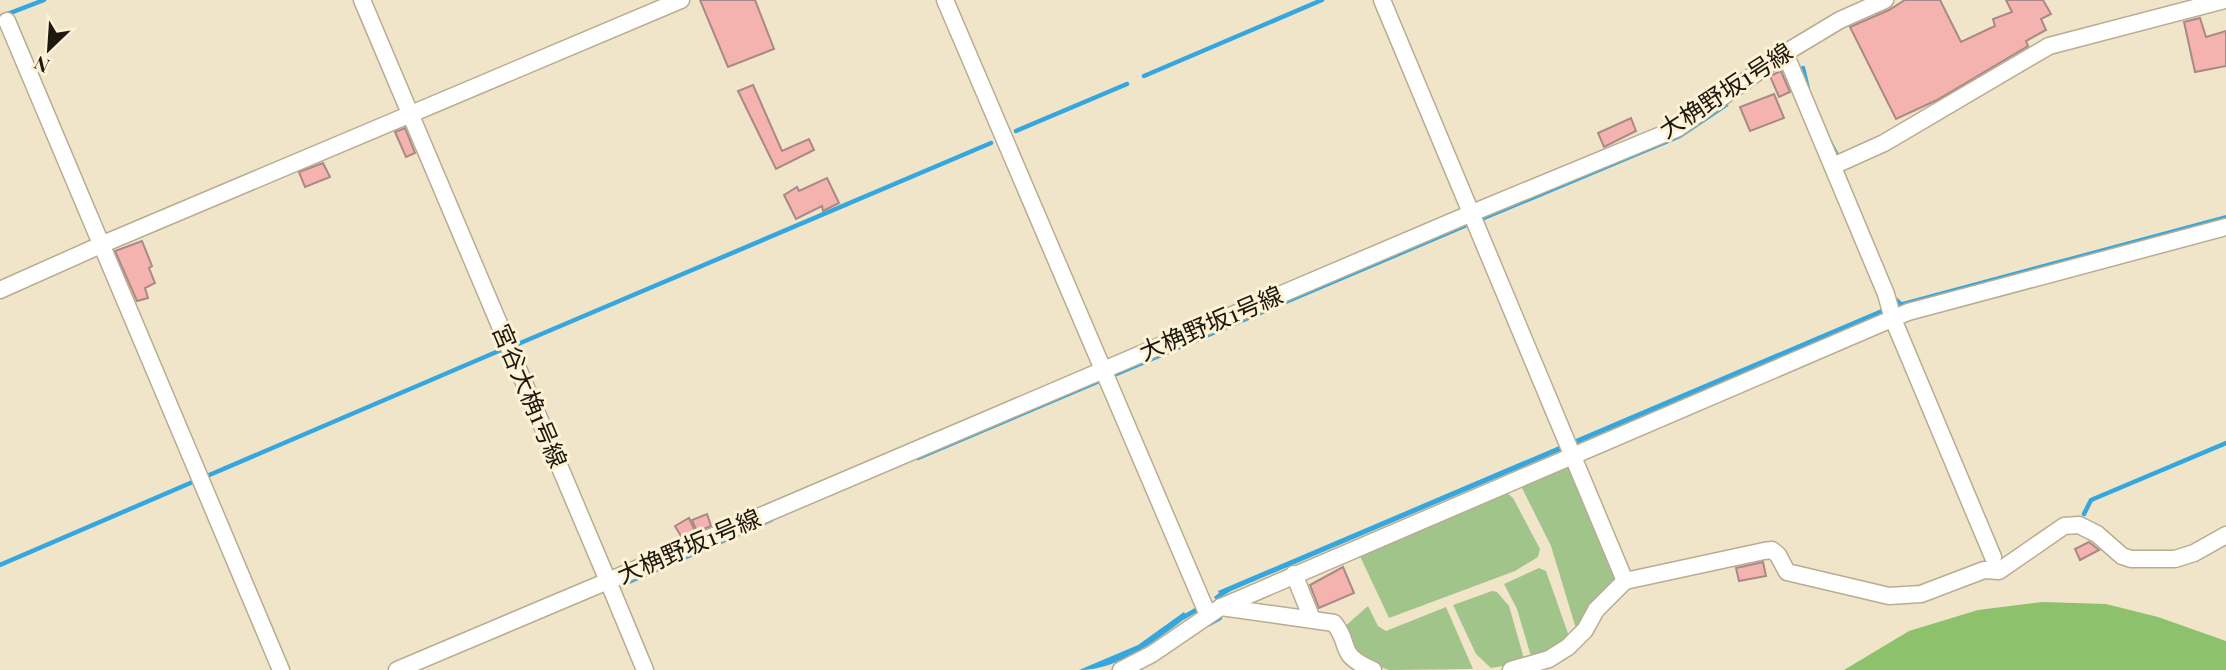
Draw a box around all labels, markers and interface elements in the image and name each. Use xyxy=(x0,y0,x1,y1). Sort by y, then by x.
north arrow xyxy=(14,14,84,84)
street label: 大桷野坂1号線 xyxy=(1652,34,1798,144)
text: N xyxy=(29,51,53,80)
street label: 大桷野坂1号線 xyxy=(1134,278,1287,367)
street label: 宮谷大桷1号線 xyxy=(486,319,575,472)
street label: 大桷野坂1号線 xyxy=(612,501,765,590)

